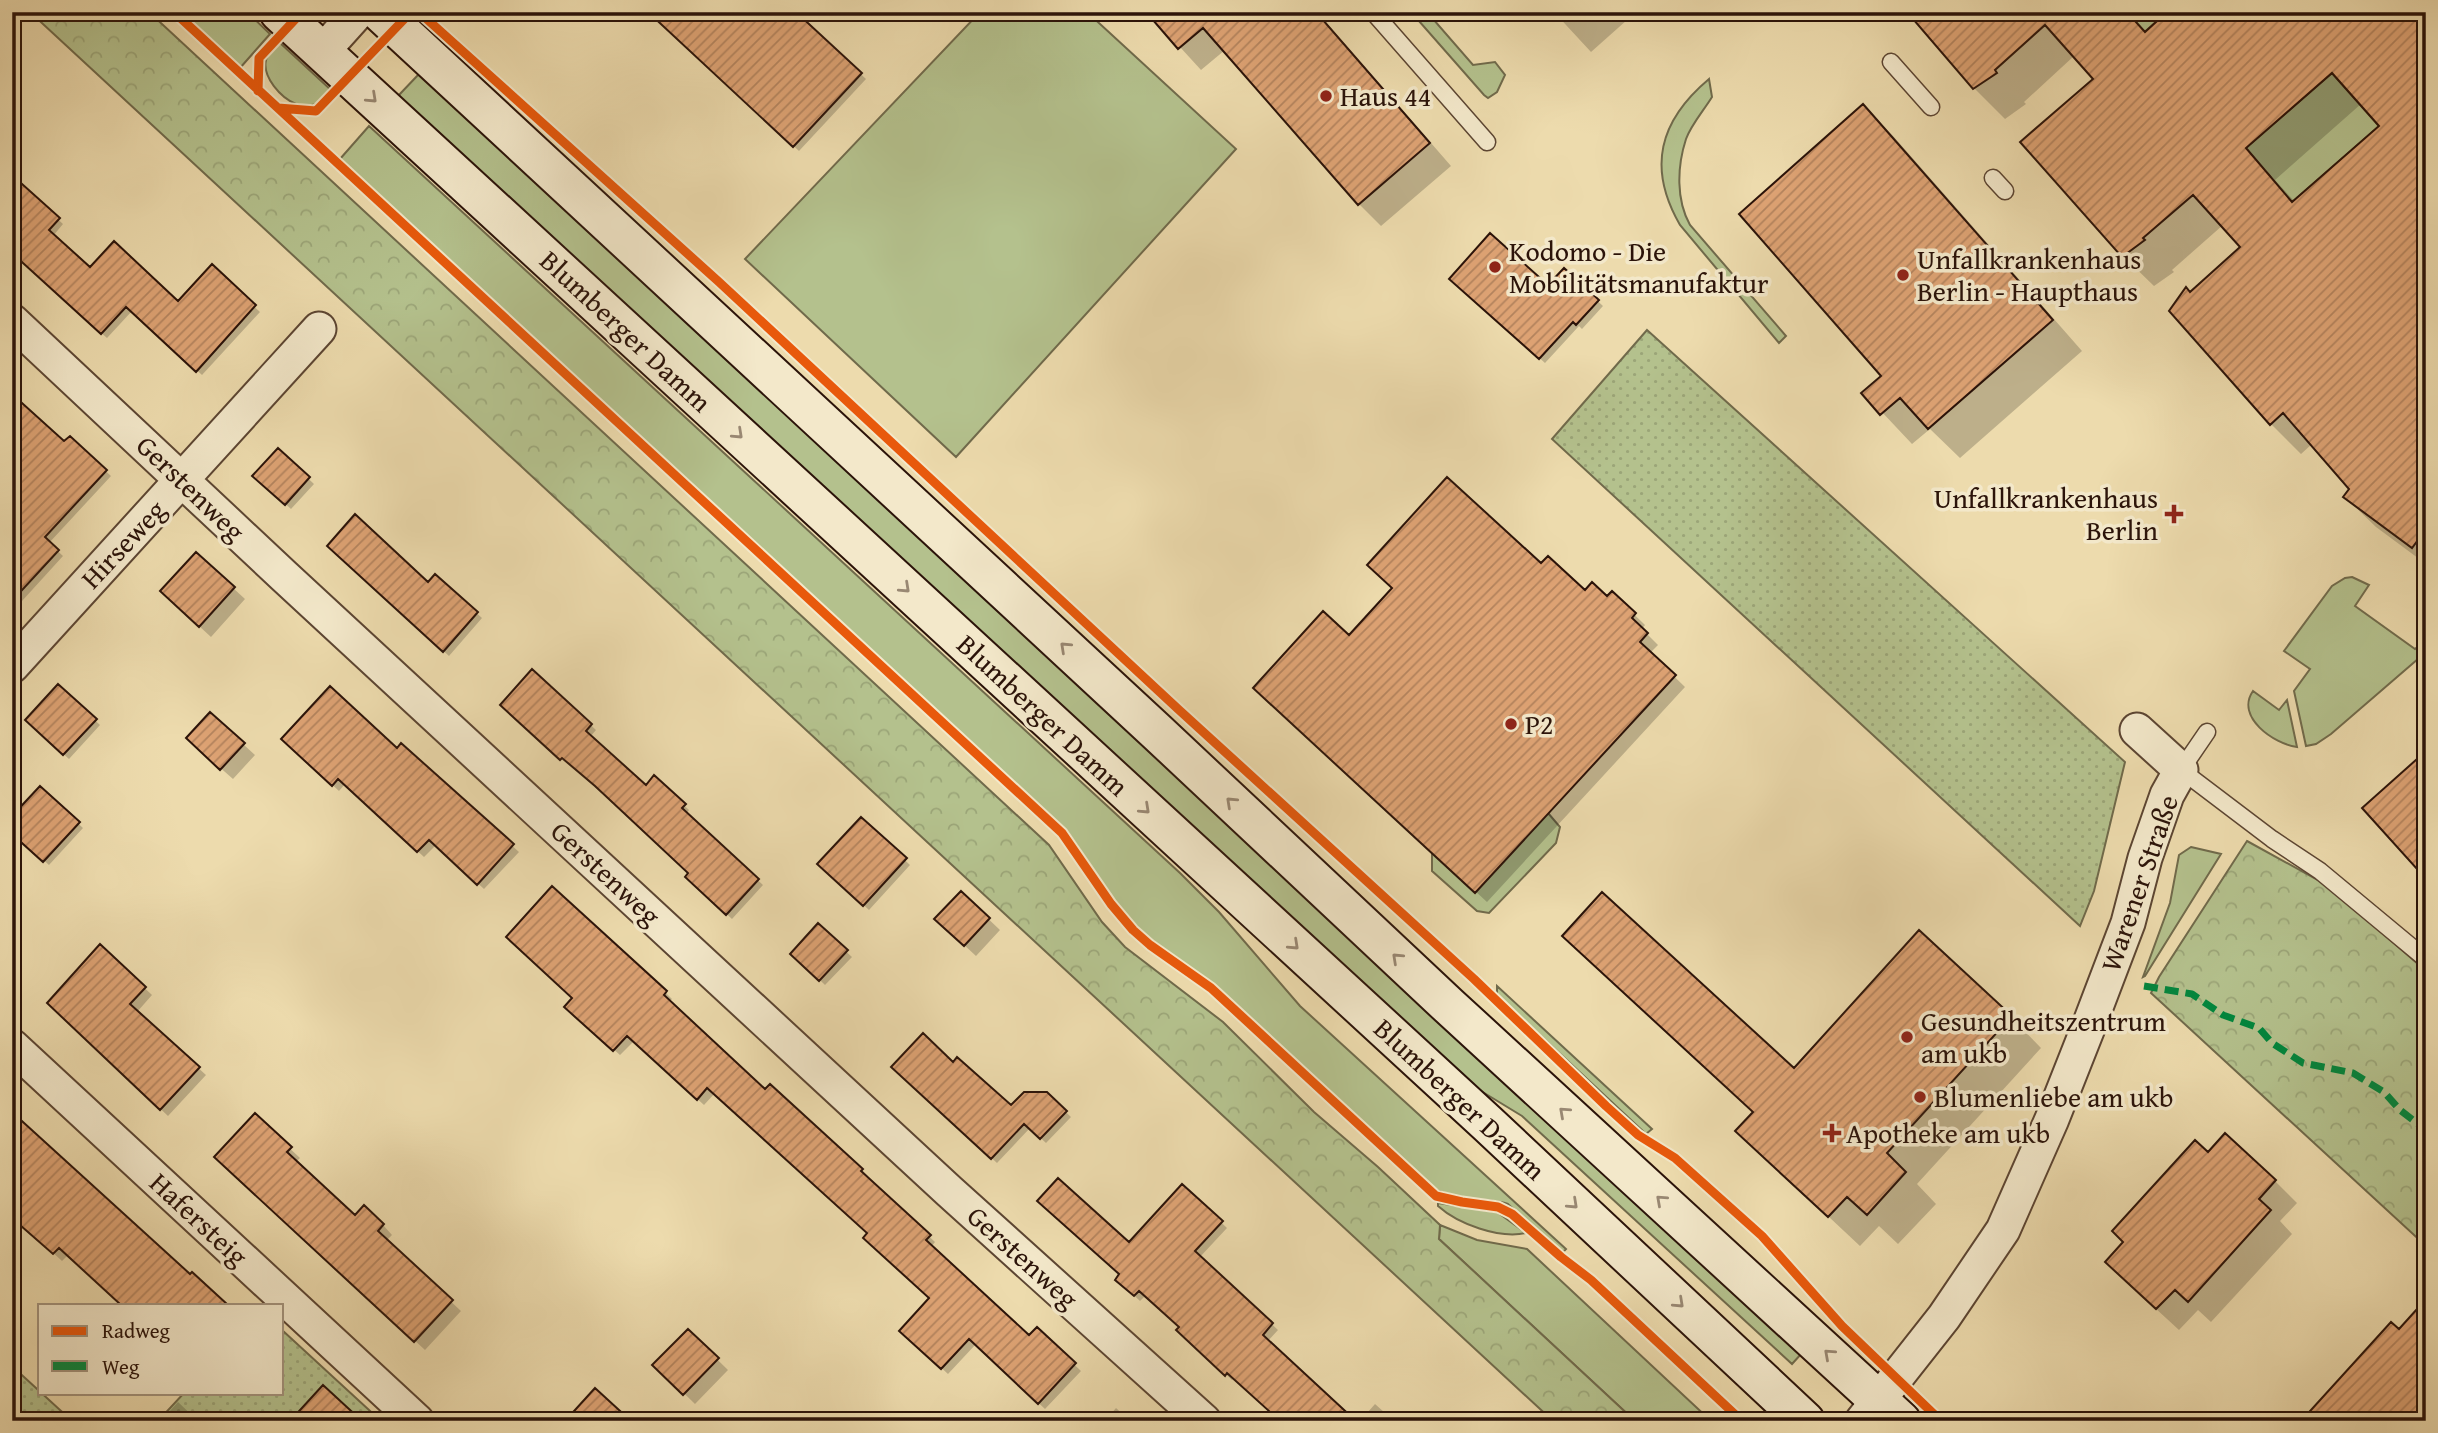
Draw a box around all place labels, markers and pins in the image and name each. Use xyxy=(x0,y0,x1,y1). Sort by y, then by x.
place label: Haus 44 xyxy=(1340,75,1431,116)
marker: Haus 44 xyxy=(1318,88,1334,104)
place label: Kodomo - Die Mobilitätsmanufaktur xyxy=(1509,230,1769,303)
place label: Unfallkrankenhaus Berlin - Haupthaus xyxy=(1917,238,2141,311)
marker: Kodomo - Die Mobilitätsmanufaktur xyxy=(1487,259,1503,275)
marker: Unfallkrankenhaus Berlin - Haupthaus xyxy=(1895,267,1911,283)
place label: Unfallkrankenhaus Berlin xyxy=(1934,477,2158,550)
marker: Unfallkrankenhaus Berlin xyxy=(2164,504,2184,524)
place label: P2 xyxy=(1525,703,1554,744)
marker: P2 xyxy=(1503,716,1519,732)
place label: Gesundheitszentrum am ukb xyxy=(1921,1000,2166,1073)
marker: Gesundheitszentrum am ukb xyxy=(1899,1029,1915,1045)
place label: Blumenliebe am ukb xyxy=(1934,1076,2173,1117)
marker: Blumenliebe am ukb xyxy=(1912,1089,1928,1105)
place label: Apotheke am ukb xyxy=(1846,1112,2050,1153)
marker: Apotheke am ukb xyxy=(1824,1125,1840,1141)

